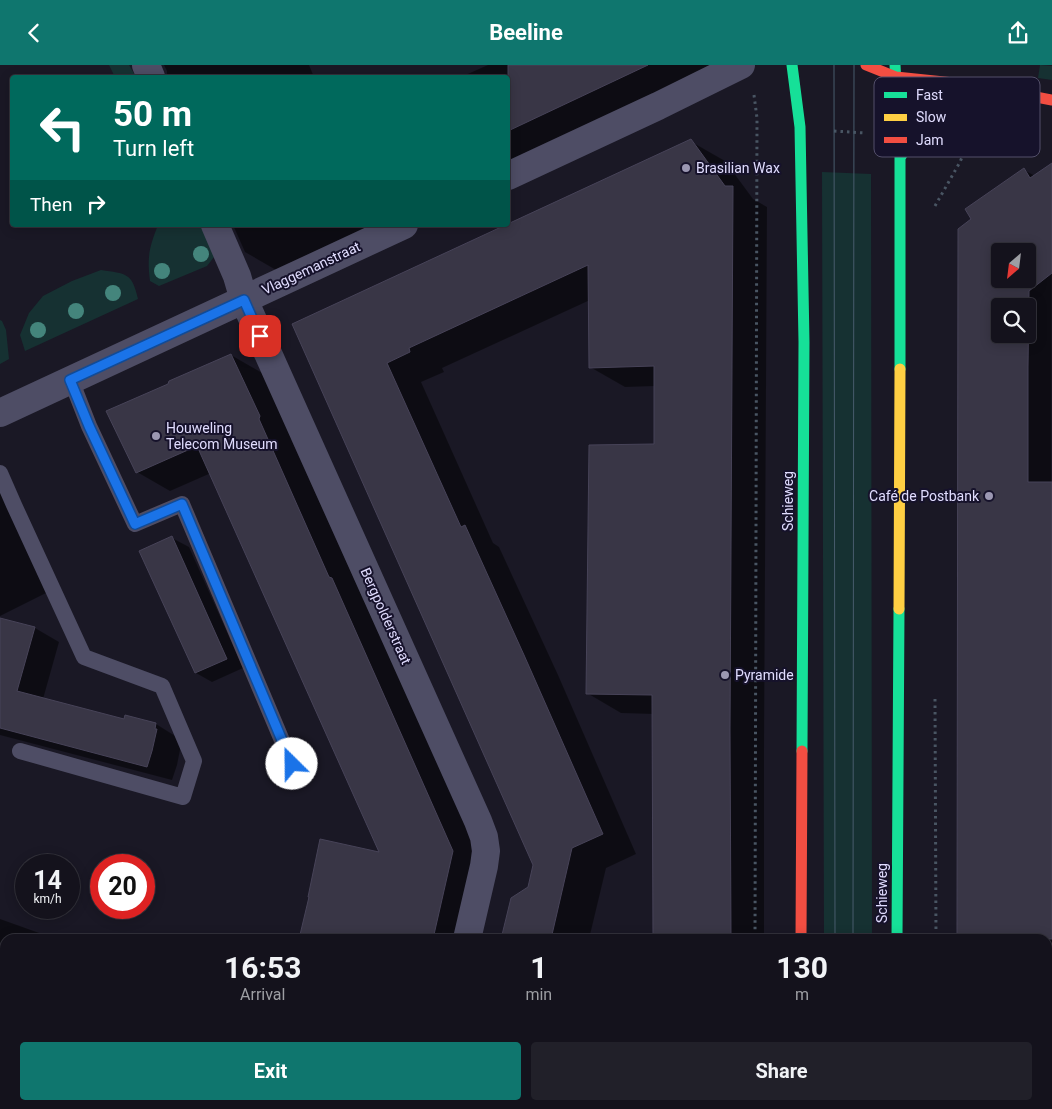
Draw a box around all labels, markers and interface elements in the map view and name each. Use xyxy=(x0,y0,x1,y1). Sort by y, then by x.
icon: back xyxy=(20,19,48,47)
icon: share xyxy=(1004,19,1032,47)
text: Beeline xyxy=(489,20,563,45)
legend xyxy=(874,77,1040,157)
text: Fast xyxy=(916,87,943,103)
text: 50 m xyxy=(113,94,192,135)
icon: left xyxy=(30,95,95,160)
text: Slow xyxy=(916,109,947,125)
text: Jam xyxy=(916,132,944,148)
text: Turn left xyxy=(113,136,194,161)
place label: Brasilian Wax xyxy=(696,160,780,176)
marker: Brasilian Wax xyxy=(680,162,692,174)
icon: right xyxy=(82,190,110,218)
text: Then xyxy=(30,193,72,216)
street label: Vlaggemanstraat xyxy=(259,238,363,298)
north arrow xyxy=(991,243,1036,287)
map controls xyxy=(991,243,1036,343)
button: search xyxy=(991,298,1036,343)
pin xyxy=(239,315,281,357)
icon: arrive xyxy=(246,322,274,350)
place label: Houweling Telecom Museum xyxy=(166,420,278,452)
marker: Houweling Telecom Museum xyxy=(150,430,162,442)
street label: Schieweg xyxy=(780,471,796,531)
place label: Café de Postbank xyxy=(869,488,980,504)
marker: Café de Postbank xyxy=(983,490,995,502)
street label: Bergpolderstraat xyxy=(358,565,415,667)
place label: Pyramide xyxy=(735,667,794,683)
marker: Pyramide xyxy=(719,669,731,681)
position arrow xyxy=(265,737,317,789)
speed limit sign: 20 xyxy=(90,854,155,919)
street label: Schieweg xyxy=(874,863,890,923)
text: 14 xyxy=(33,866,62,895)
text: km/h xyxy=(33,892,62,906)
text: 16:53 xyxy=(224,950,301,985)
text: 1 xyxy=(530,950,547,985)
text: 130 xyxy=(776,950,828,985)
text: Arrival xyxy=(240,985,285,1004)
text: min xyxy=(525,985,552,1004)
text: m xyxy=(795,985,809,1004)
button: Exit xyxy=(20,1042,521,1100)
button: Share xyxy=(531,1042,1032,1100)

